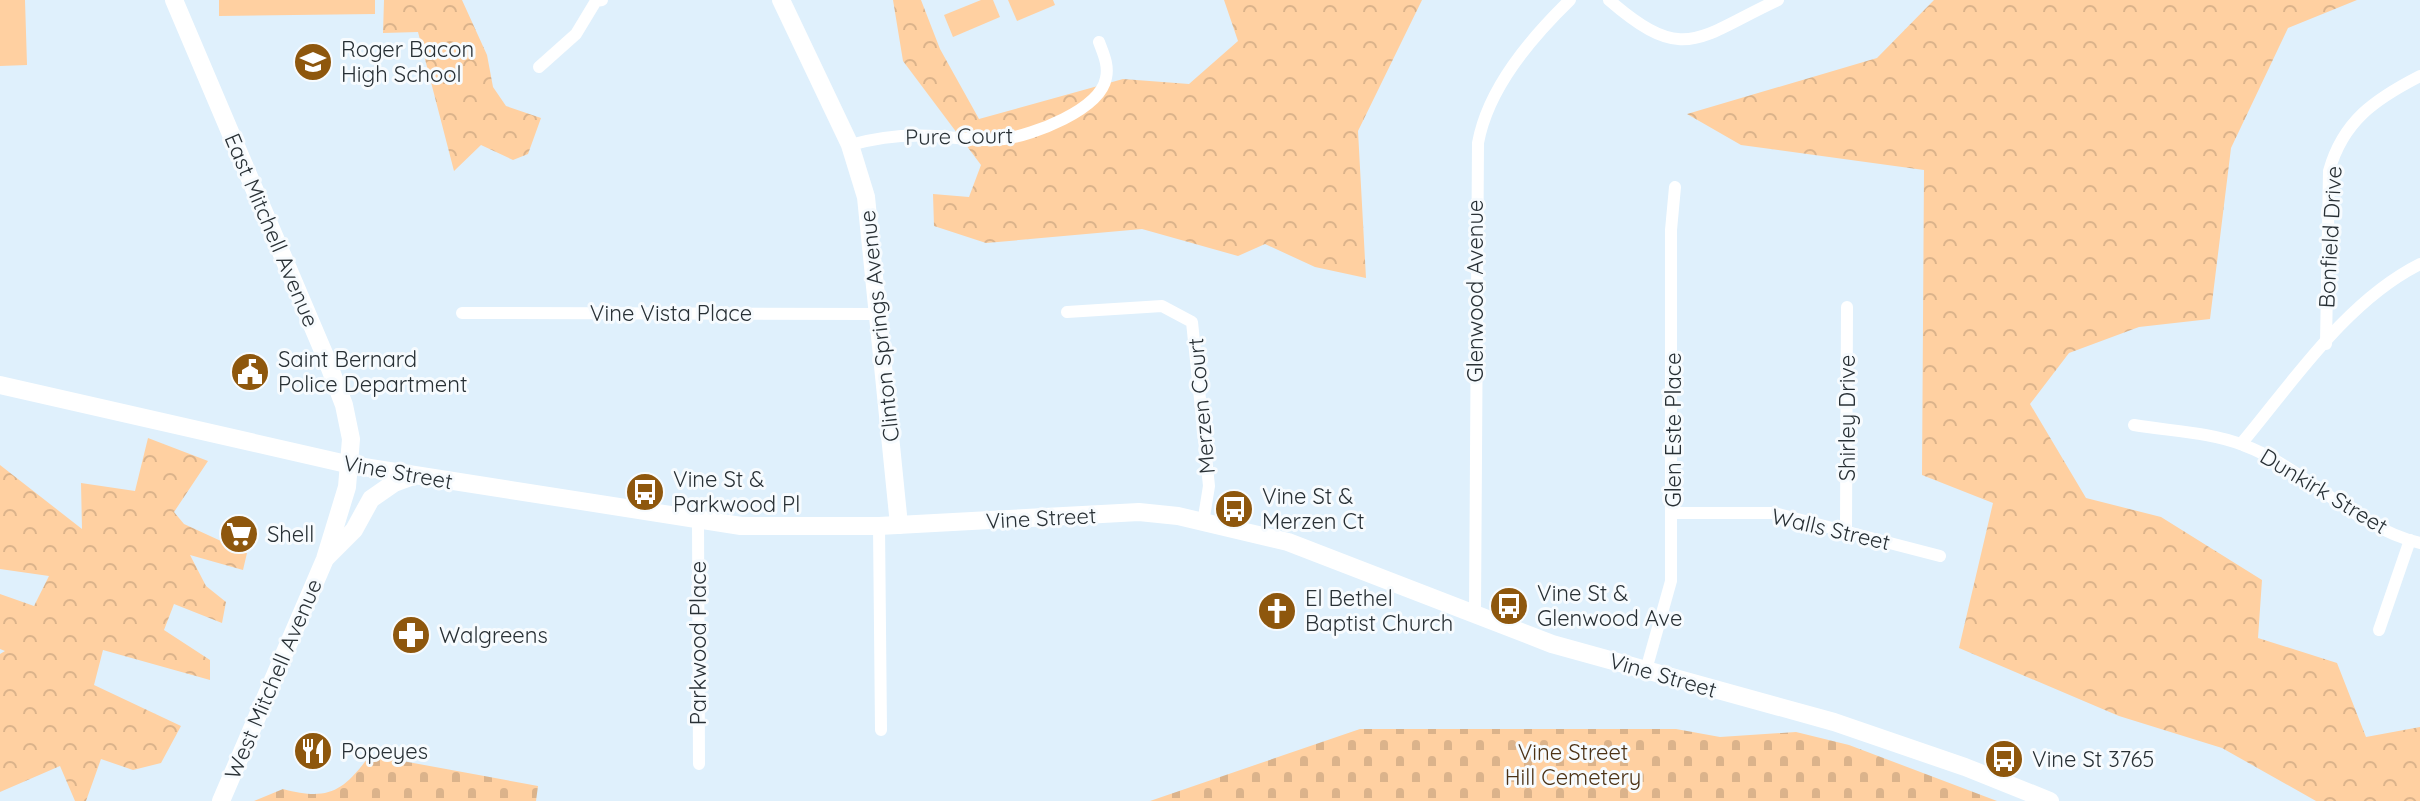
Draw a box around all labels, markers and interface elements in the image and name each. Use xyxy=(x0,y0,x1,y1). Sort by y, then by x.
place label: Roger Bacon High School xyxy=(341,35,474,88)
school or university icon: Roger Bacon High School xyxy=(292,41,334,83)
street label: Pure Court xyxy=(905,121,1013,151)
street label: East Mitchell Avenue xyxy=(219,129,325,331)
street label: Bonfield Drive xyxy=(2312,165,2348,309)
street label: Glenwood Avenue xyxy=(1461,200,1489,382)
street label: Clinton Springs Avenue xyxy=(853,209,905,443)
street label: Vine Vista Place xyxy=(590,299,752,327)
street label: Merzen Court xyxy=(1181,337,1221,475)
place label: Saint Bernard Police Department xyxy=(278,345,467,398)
public building icon: Saint Bernard Police Department xyxy=(229,351,271,393)
street label: Glen Este Place xyxy=(1659,352,1687,508)
street label: Shirley Drive xyxy=(1833,355,1861,481)
street label: Dunkirk Street xyxy=(2255,442,2393,540)
street label: Vine Street xyxy=(341,449,455,495)
place label: Vine St & Parkwood Pl xyxy=(673,465,800,518)
bus stop icon: Vine St & Parkwood Pl xyxy=(624,471,666,513)
place label: Vine St & Merzen Ct xyxy=(1262,482,1364,535)
bus stop icon: Vine St & Merzen Ct xyxy=(1213,488,1255,530)
street label: Vine Street xyxy=(985,501,1097,535)
street label: Walls Street xyxy=(1769,502,1893,556)
supermarket icon: Shell xyxy=(218,513,260,555)
place label: Shell xyxy=(267,520,314,548)
street label: Parkwood Place xyxy=(684,561,712,725)
street label: West Mitchell Avenue xyxy=(218,575,328,783)
place label: Vine St & Glenwood Ave xyxy=(1537,579,1682,632)
place label: El Bethel Baptist Church xyxy=(1305,584,1453,637)
bus stop icon: Vine St & Glenwood Ave xyxy=(1488,585,1530,627)
church icon: El Bethel Baptist Church xyxy=(1256,590,1298,632)
pharmacy icon: Walgreens xyxy=(390,614,432,656)
place label: Walgreens xyxy=(439,621,548,649)
street label: Vine Street xyxy=(1606,646,1720,704)
restaurant icon: Popeyes xyxy=(292,730,334,772)
place label: Popeyes xyxy=(341,737,428,765)
park label: Vine Street Hill Cemetery xyxy=(1505,738,1641,791)
bus stop icon: Vine St 3765 xyxy=(1983,738,2025,780)
place label: Vine St 3765 xyxy=(2032,745,2154,773)

